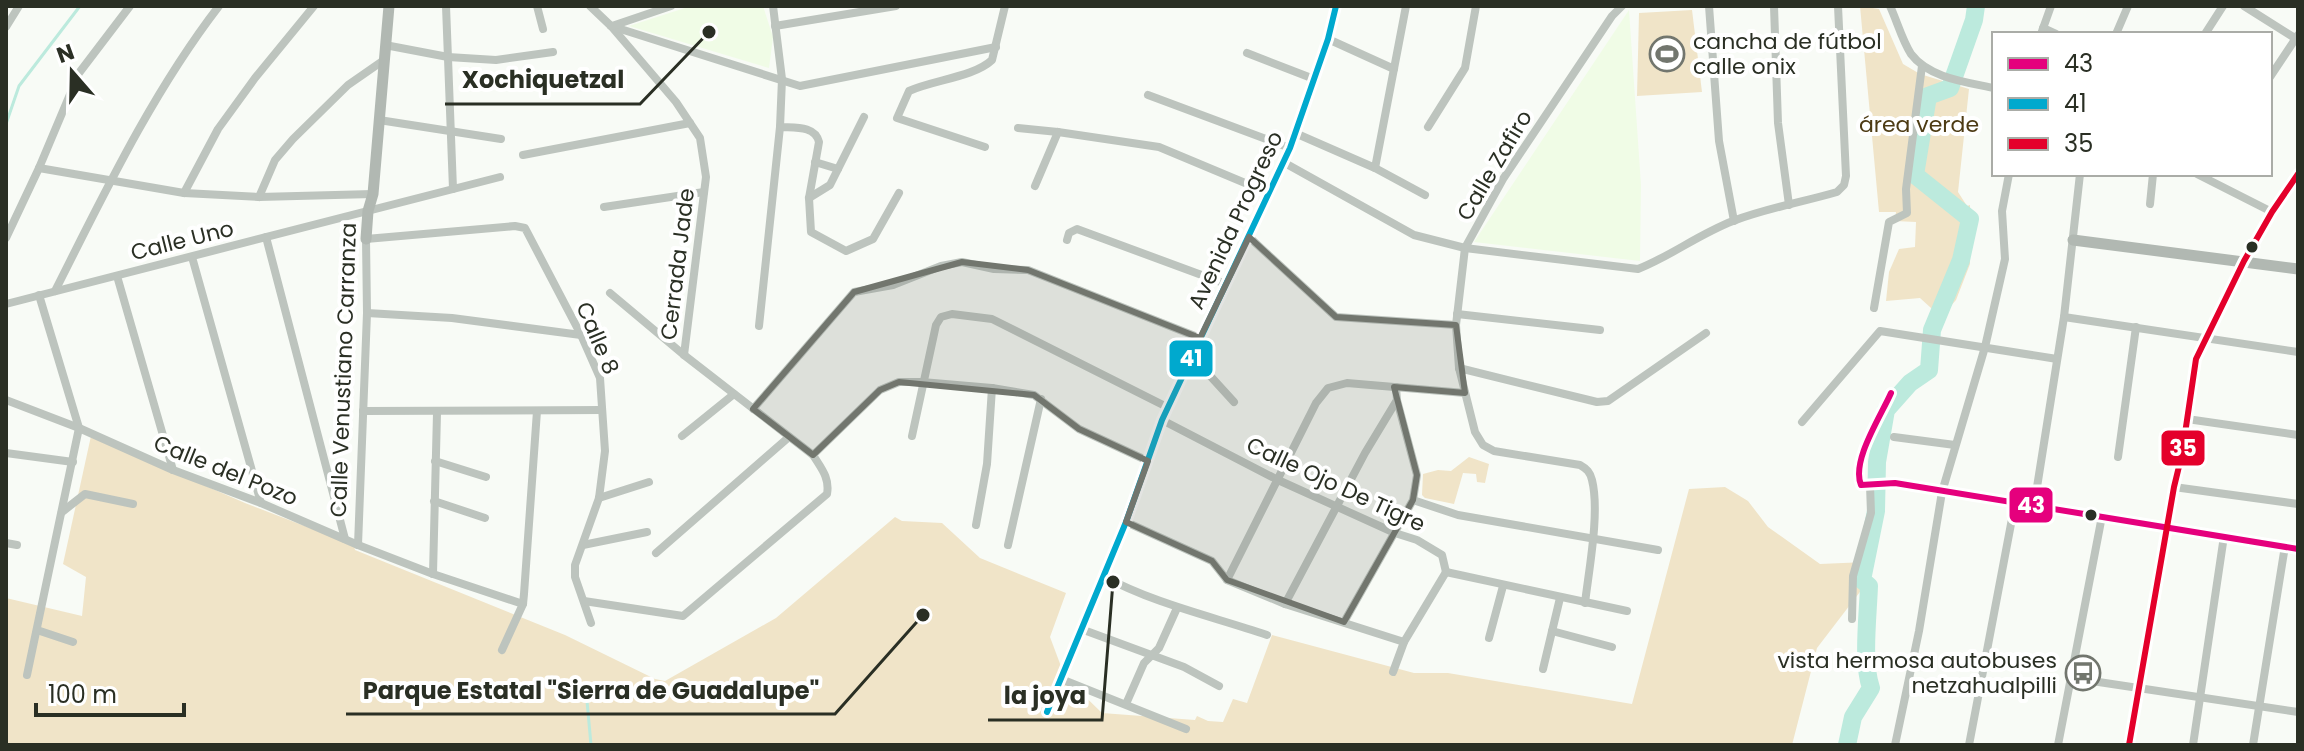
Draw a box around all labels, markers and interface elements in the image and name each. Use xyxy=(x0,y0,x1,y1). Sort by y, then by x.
place label: cancha de fútbol calle onix xyxy=(1693,26,1882,82)
north arrow xyxy=(32,32,112,112)
legend xyxy=(1992,32,2272,176)
sports icon: cancha de fútbol calle onix xyxy=(1648,35,1686,73)
text: N xyxy=(52,36,78,71)
text: 43 xyxy=(2064,47,2093,80)
callout: Xochiquetzal xyxy=(445,56,640,104)
text: Xochiquetzal xyxy=(462,63,624,96)
text: 41 xyxy=(2064,87,2087,120)
street label: Calle Zafiro xyxy=(1449,104,1540,226)
park label: área verde xyxy=(1859,109,1979,140)
street label: Avenida Progreso xyxy=(1181,126,1290,314)
text: 35 xyxy=(2064,127,2093,160)
street label: Cerrada Jade xyxy=(653,186,702,342)
street label: Calle Uno xyxy=(127,213,237,268)
street label: Calle Venustiano Carranza xyxy=(323,222,364,518)
unlabelled marker xyxy=(2244,239,2260,255)
street label: Calle 8 xyxy=(568,297,627,379)
line badge: 41 xyxy=(1168,339,1214,378)
text: 41 xyxy=(1179,343,1203,374)
street label: Calle del Pozo xyxy=(149,427,303,513)
street label: Calle Ojo De Tigre xyxy=(1241,429,1430,539)
line badge: 35 xyxy=(2160,429,2206,467)
text: 35 xyxy=(2169,433,2197,464)
line badge: 43 xyxy=(2008,486,2054,524)
text: 43 xyxy=(2017,490,2045,521)
unlabelled marker xyxy=(2083,507,2099,523)
place label: vista hermosa autobuses netzahualpilli xyxy=(1778,645,2057,701)
bus stop icon: vista hermosa autobuses netzahualpilli xyxy=(2064,654,2102,692)
callout: Parque Estatal "Sierra de Guadalupe" xyxy=(346,666,835,714)
scale bar xyxy=(36,667,184,717)
callout: la joya xyxy=(988,672,1102,720)
text: Parque Estatal "Sierra de Guadalupe" xyxy=(363,674,819,707)
text: 100 m xyxy=(48,678,117,711)
text: la joya xyxy=(1004,679,1086,712)

